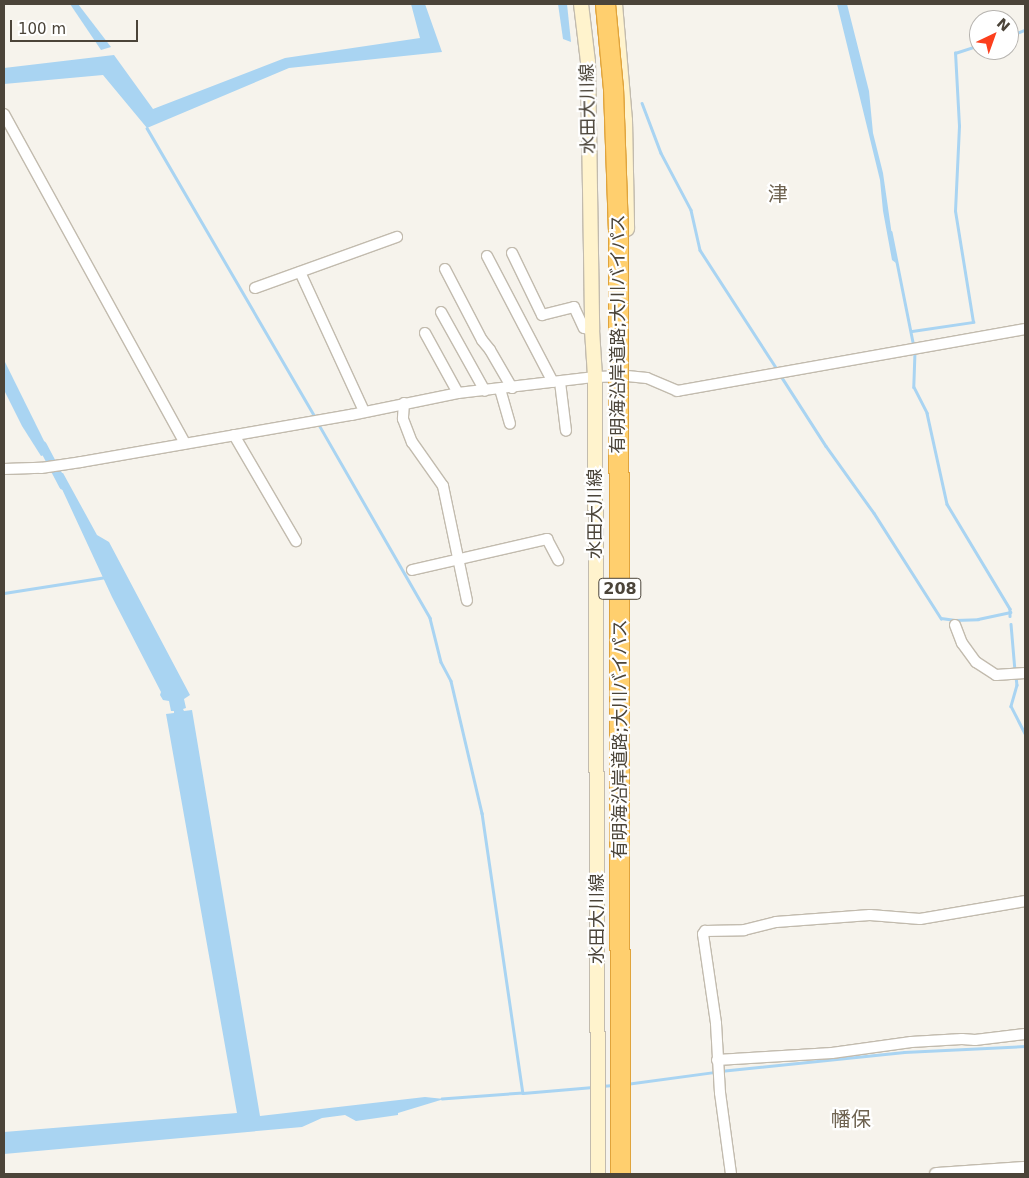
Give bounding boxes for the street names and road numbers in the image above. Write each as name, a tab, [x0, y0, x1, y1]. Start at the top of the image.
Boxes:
street label: 水田大川線	[576, 64, 600, 154]
street label: 有明海沿岸道路;大川バイパス	[607, 214, 629, 454]
street label: 水田大川線	[584, 469, 606, 559]
road number: 208	[598, 576, 642, 602]
street label: 有明海沿岸道路;大川バイパス	[609, 619, 631, 859]
street label: 水田大川線	[586, 874, 608, 964]

